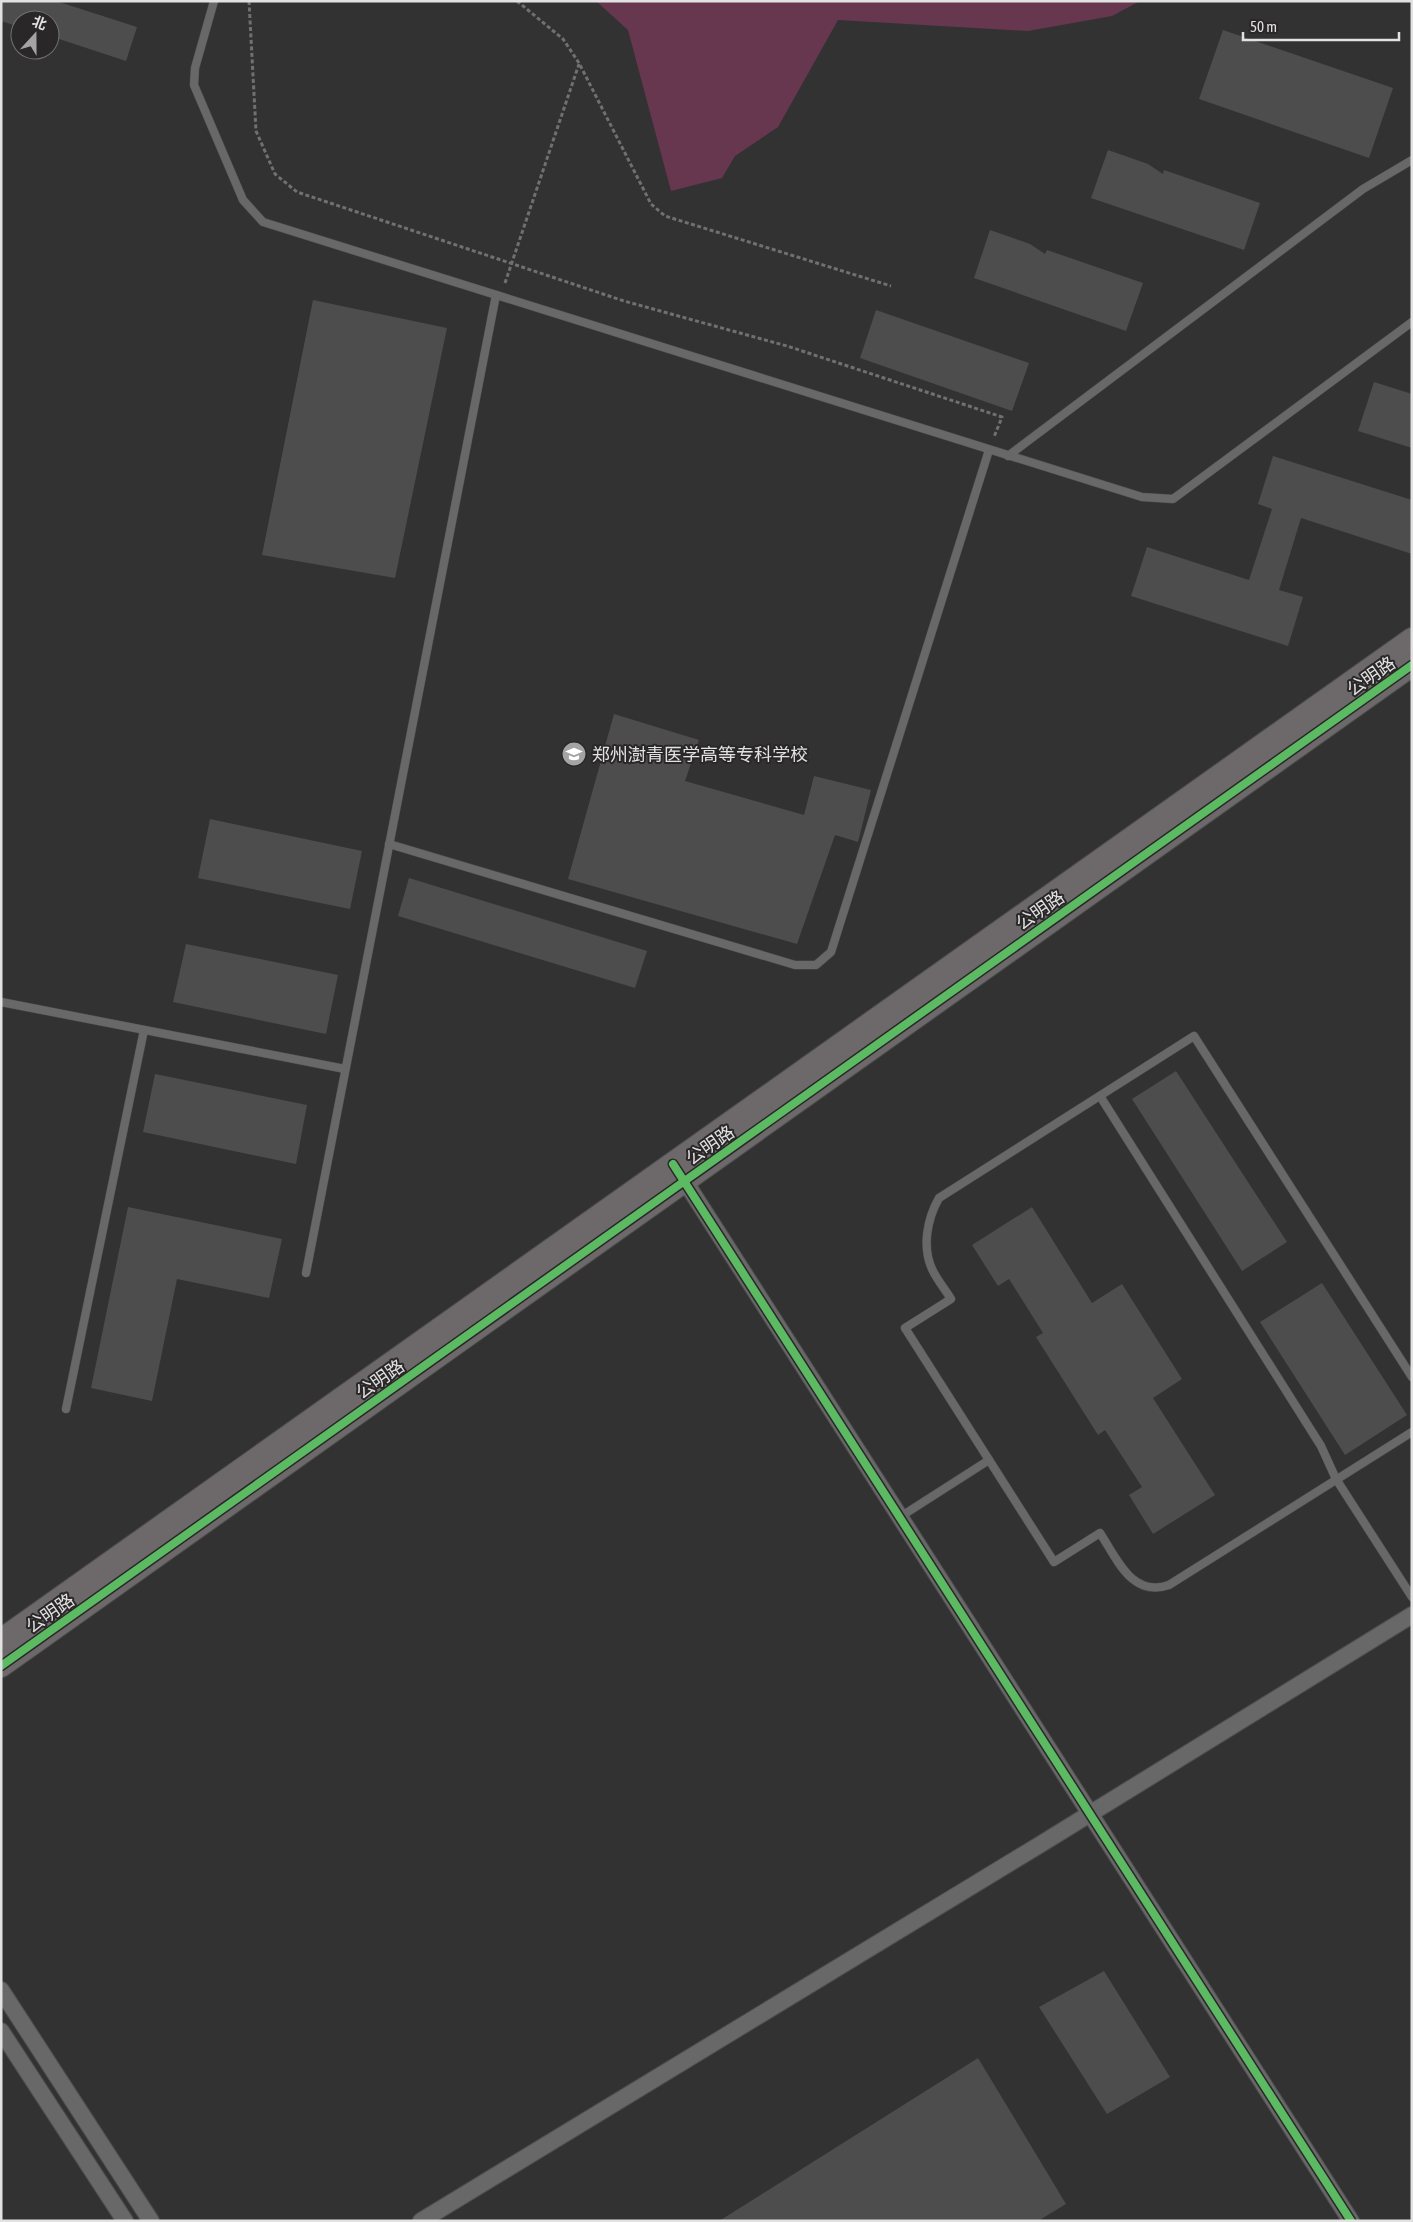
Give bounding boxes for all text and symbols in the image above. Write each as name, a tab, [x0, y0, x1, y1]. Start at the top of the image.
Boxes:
north arrow	[10, 10, 60, 60]
scale bar	[1243, 10, 1399, 42]
text: 北	[30, 13, 49, 33]
text: 50 m	[1250, 18, 1277, 35]
street label: 公明路	[1343, 652, 1399, 700]
school or university icon: 郑州澍青医学高等专科学校	[561, 741, 587, 767]
place label: 郑州澍青医学高等专科学校	[592, 744, 808, 765]
street label: 公明路	[1012, 886, 1068, 934]
street label: 公明路	[682, 1121, 738, 1169]
street label: 公明路	[352, 1355, 408, 1403]
street label: 公明路	[22, 1589, 78, 1637]

